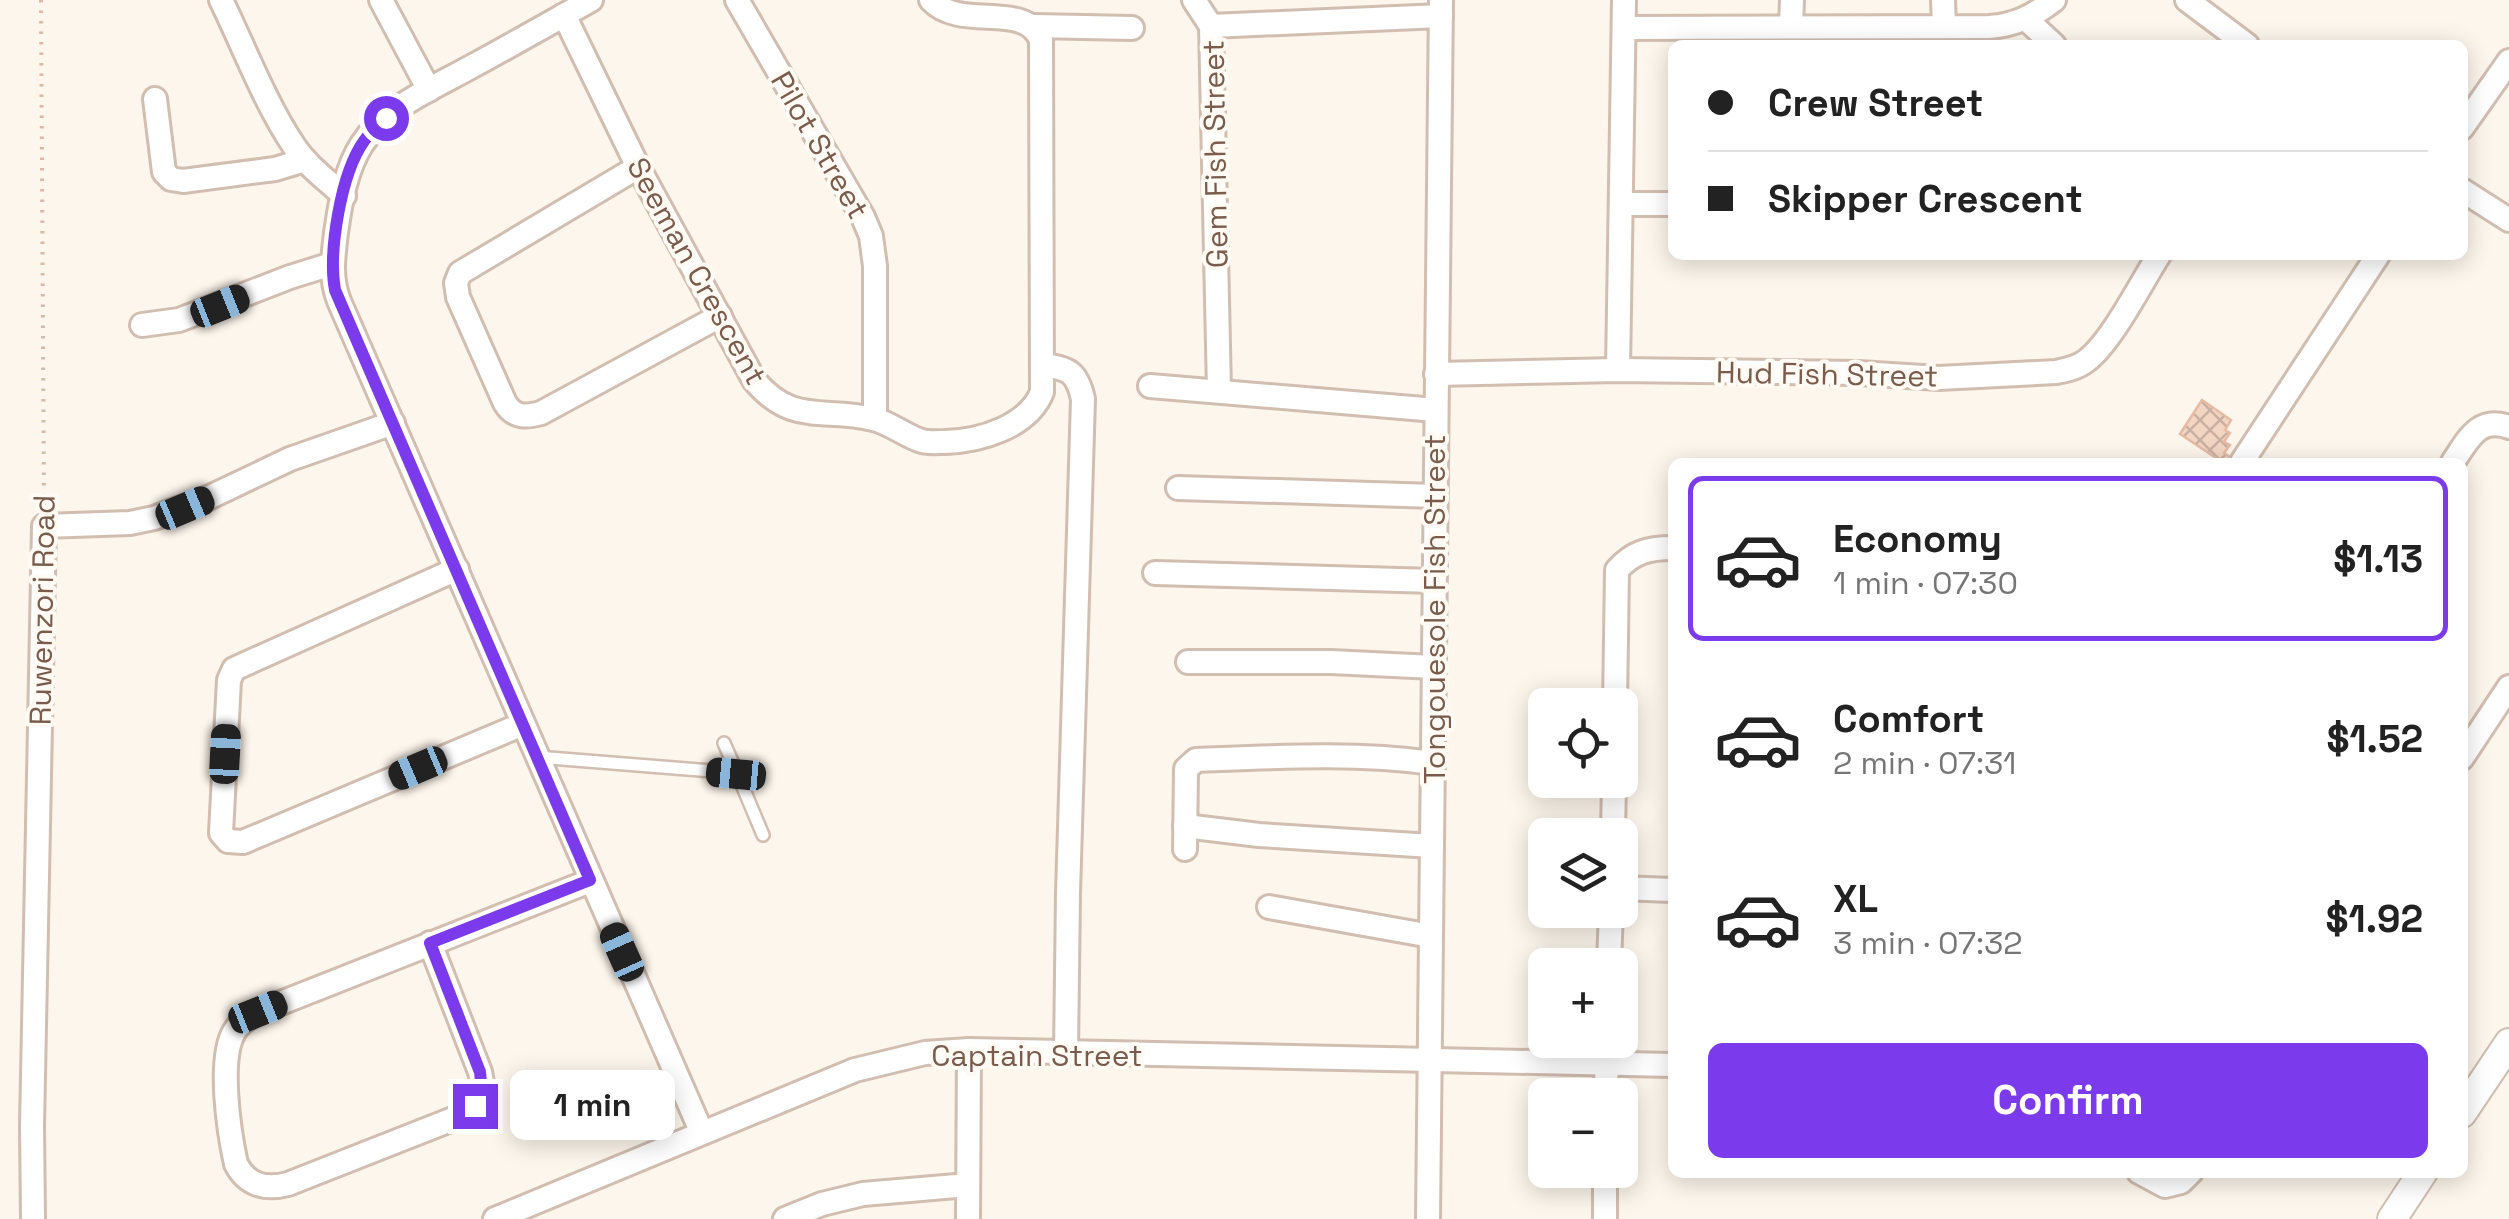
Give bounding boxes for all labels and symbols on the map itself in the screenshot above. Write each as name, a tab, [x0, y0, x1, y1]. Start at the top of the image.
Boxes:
street label: Gem Fish Street	[1194, 40, 1236, 268]
street label: Pilot Street	[762, 64, 878, 226]
route start	[364, 96, 409, 141]
street label: Seeman Crescent	[618, 150, 776, 392]
car	[187, 281, 253, 331]
street label: Hud Fish Street	[1716, 353, 1938, 395]
street label: Tongouesole Fish Street	[1415, 434, 1454, 784]
car	[152, 482, 218, 534]
street label: Ruwenzori Road	[20, 494, 64, 726]
car	[208, 723, 242, 785]
car	[385, 742, 451, 794]
car	[705, 756, 767, 792]
car	[596, 918, 648, 986]
car	[225, 987, 291, 1037]
street label: Captain Street	[931, 1036, 1143, 1075]
callout: 1 min	[510, 1071, 675, 1141]
route end	[453, 1084, 498, 1129]

